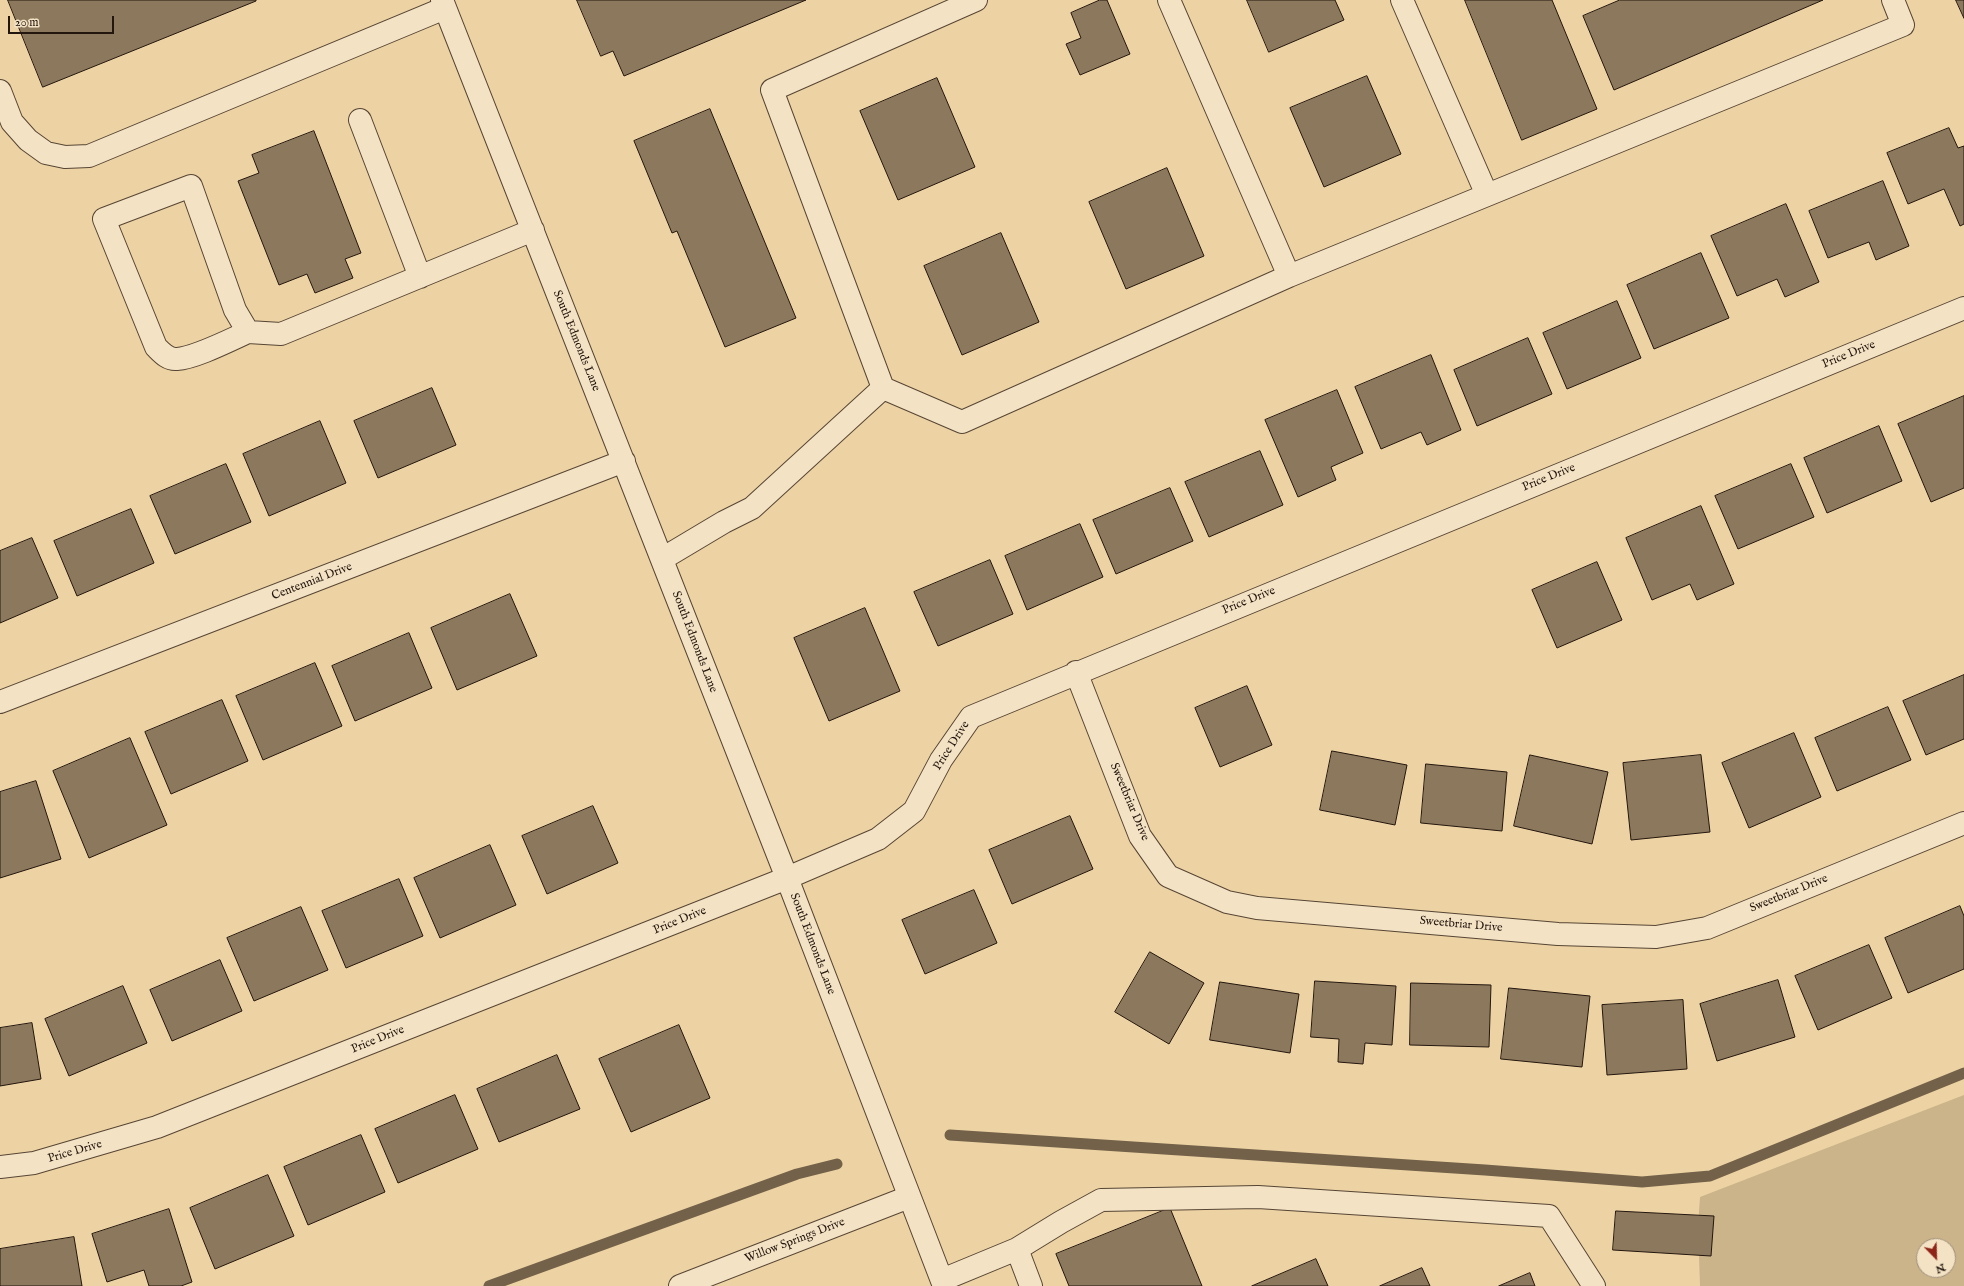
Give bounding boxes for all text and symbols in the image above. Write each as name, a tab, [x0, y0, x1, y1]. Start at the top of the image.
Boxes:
scale bar	[10, 8, 116, 34]
text: 20 m	[15, 15, 38, 30]
street label: South Edmonds Lane	[549, 288, 603, 394]
street label: Price Drive	[1820, 338, 1878, 372]
street label: Price Drive	[1520, 461, 1578, 495]
street label: Centennial Drive	[270, 560, 354, 604]
street label: Price Drive	[1220, 584, 1278, 618]
street label: South Edmonds Lane	[668, 589, 720, 695]
street label: Price Drive	[931, 719, 973, 773]
street label: Sweetbriar Drive	[1106, 761, 1152, 843]
street label: Sweetbriar Drive	[1748, 872, 1830, 916]
street label: South Edmonds Lane	[786, 891, 838, 997]
street label: Price Drive	[651, 904, 709, 938]
street label: Sweetbriar Drive	[1419, 914, 1503, 936]
street label: Price Drive	[349, 1023, 407, 1057]
street label: Price Drive	[46, 1137, 104, 1167]
street label: Willow Springs Drive	[743, 1215, 847, 1267]
north arrow	[1916, 1238, 1956, 1278]
text: N	[1933, 1260, 1947, 1276]

